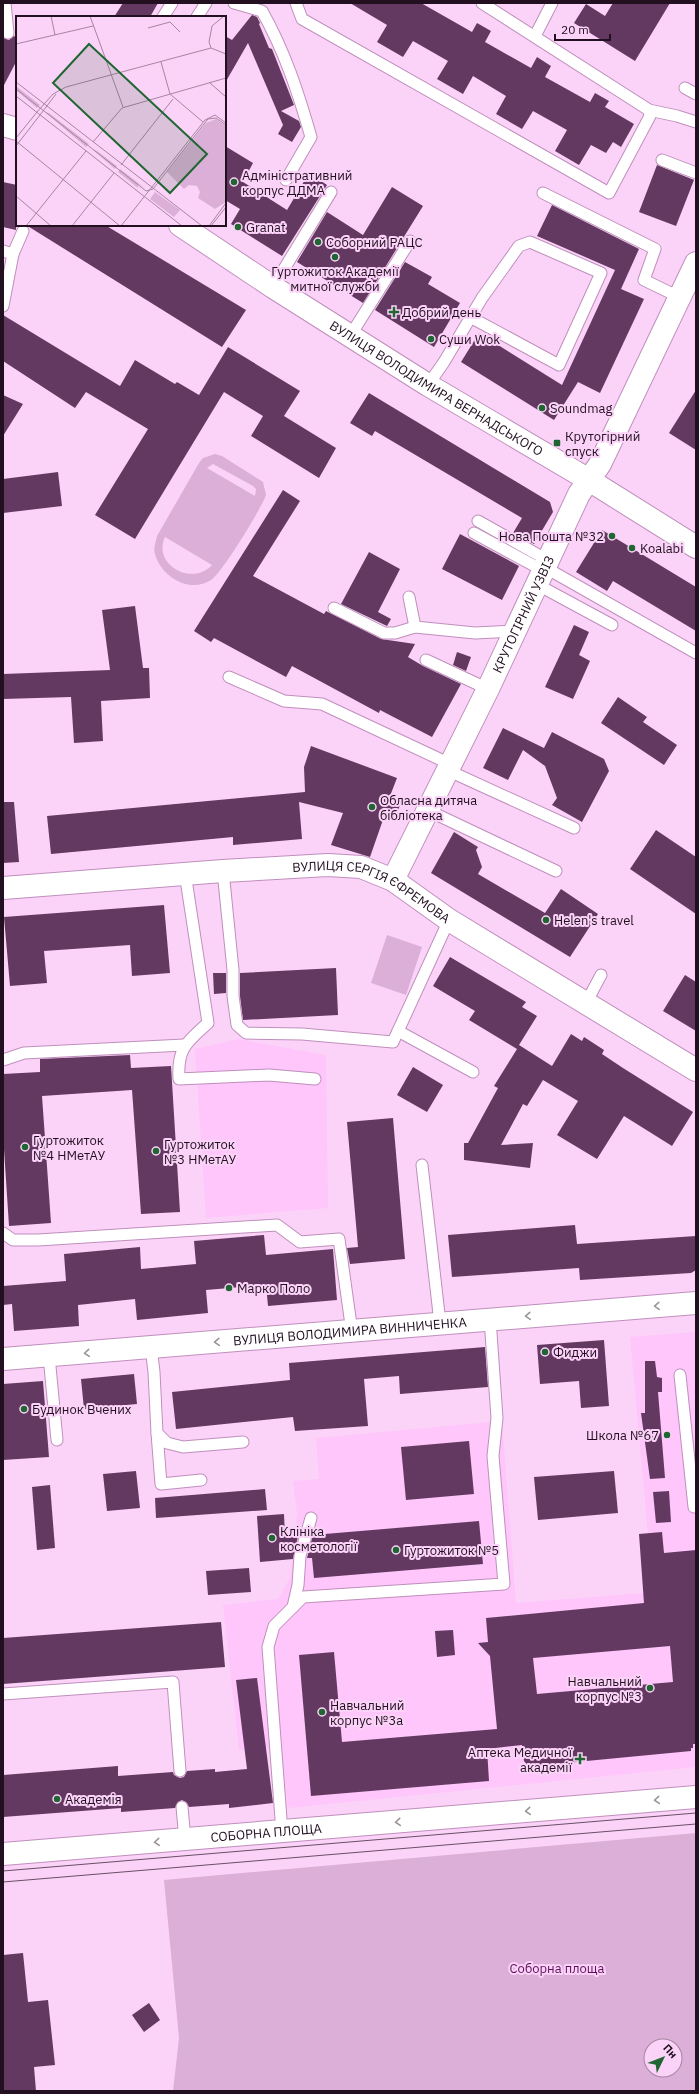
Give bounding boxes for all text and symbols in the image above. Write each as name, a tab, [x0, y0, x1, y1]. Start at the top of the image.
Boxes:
inset map	[16, 16, 226, 226]
scale bar	[555, 16, 610, 42]
text: 20 m	[561, 22, 589, 37]
place label: Адміністративний корпус ДДМА	[242, 167, 352, 199]
marker: Адміністративний корпус ДДМА	[229, 177, 239, 187]
place label: Granat	[246, 219, 286, 236]
marker: Granat	[233, 222, 243, 232]
place label: Соборний РАЦС	[326, 234, 422, 251]
marker: Соборний РАЦС	[313, 237, 323, 247]
marker: Гуртожиток Академії митної служби	[330, 252, 340, 262]
place label: Гуртожиток Академії митної служби	[271, 263, 399, 295]
place label: Добрий день	[402, 304, 481, 321]
marker: Добрий день	[389, 307, 399, 317]
street label: ВУЛИЦЯ ВОЛОДИМИРА ВЕРНАДСЬКОГО	[327, 317, 546, 460]
place label: Суши Wok	[439, 331, 500, 348]
marker: Суши Wok	[426, 334, 436, 344]
place label: Soundmag	[550, 400, 612, 417]
marker: Soundmag	[537, 403, 547, 413]
place label: Крутогірний спуск	[565, 428, 640, 460]
marker: Крутогірний спуск	[552, 438, 562, 448]
place label: Нова Пошта №32	[499, 528, 604, 545]
marker: Нова Пошта №32	[607, 531, 617, 541]
place label: Koalabi	[640, 540, 683, 557]
marker: Koalabi	[627, 543, 637, 553]
street label: КРУТОГІРНИЙ УЗВІЗ	[488, 553, 558, 675]
place label: Обласна дитяча бібліотека	[380, 792, 477, 824]
marker: Обласна дитяча бібліотека	[367, 802, 377, 812]
street label: ВУЛИЦЯ СЕРГІЯ ЄФРЕМОВА	[292, 856, 454, 927]
place label: Helen's travel	[554, 912, 634, 929]
marker: Helen's travel	[541, 915, 551, 925]
place label: Гуртожиток №4 НМетАУ	[33, 1132, 105, 1164]
place label: Гуртожиток №3 НМетАУ	[164, 1136, 236, 1168]
marker: Гуртожиток №4 НМетАУ	[20, 1142, 30, 1152]
marker: Гуртожиток №3 НМетАУ	[151, 1146, 161, 1156]
place label: Марко Поло	[237, 1280, 310, 1297]
marker: Марко Поло	[224, 1283, 234, 1293]
one-way arrow	[654, 1302, 660, 1311]
one-way arrow	[525, 1311, 531, 1320]
street label: ВУЛИЦЯ ВОЛОДИМИРА ВИННИЧЕНКА	[232, 1313, 468, 1349]
one-way arrow	[214, 1338, 220, 1347]
place label: Фиджи	[553, 1344, 597, 1361]
marker: Фиджи	[540, 1347, 550, 1357]
one-way arrow	[84, 1348, 90, 1357]
place label: Будинок Вчених	[32, 1401, 132, 1418]
marker: Будинок Вчених	[19, 1404, 29, 1414]
place label: Школа №67	[586, 1427, 659, 1444]
marker: Школа №67	[662, 1430, 672, 1440]
place label: Клініка косметології	[280, 1523, 358, 1555]
marker: Клініка косметології	[267, 1533, 277, 1543]
place label: Гуртожиток №5	[404, 1542, 499, 1559]
marker: Гуртожиток №5	[391, 1545, 401, 1555]
place label: Навчальний корпус №3	[568, 1673, 642, 1705]
marker: Навчальний корпус №3	[645, 1683, 655, 1693]
place label: Навчальний корпус №3а	[330, 1697, 404, 1729]
marker: Навчальний корпус №3а	[317, 1707, 327, 1717]
place label: Аптека Медичної академії	[468, 1744, 573, 1776]
marker: Аптека Медичної академії	[575, 1754, 585, 1764]
place label: Академія	[65, 1791, 122, 1808]
marker: Академія	[52, 1794, 62, 1804]
one-way arrow	[654, 1796, 660, 1805]
one-way arrow	[525, 1807, 531, 1816]
one-way arrow	[395, 1817, 401, 1826]
street label: СОБОРНА ПЛОЩА	[210, 1819, 323, 1845]
one-way arrow	[154, 1837, 160, 1846]
park label: Соборна площа	[510, 1960, 605, 1977]
north arrow	[643, 2038, 683, 2078]
text: Пн	[660, 2041, 680, 2061]

